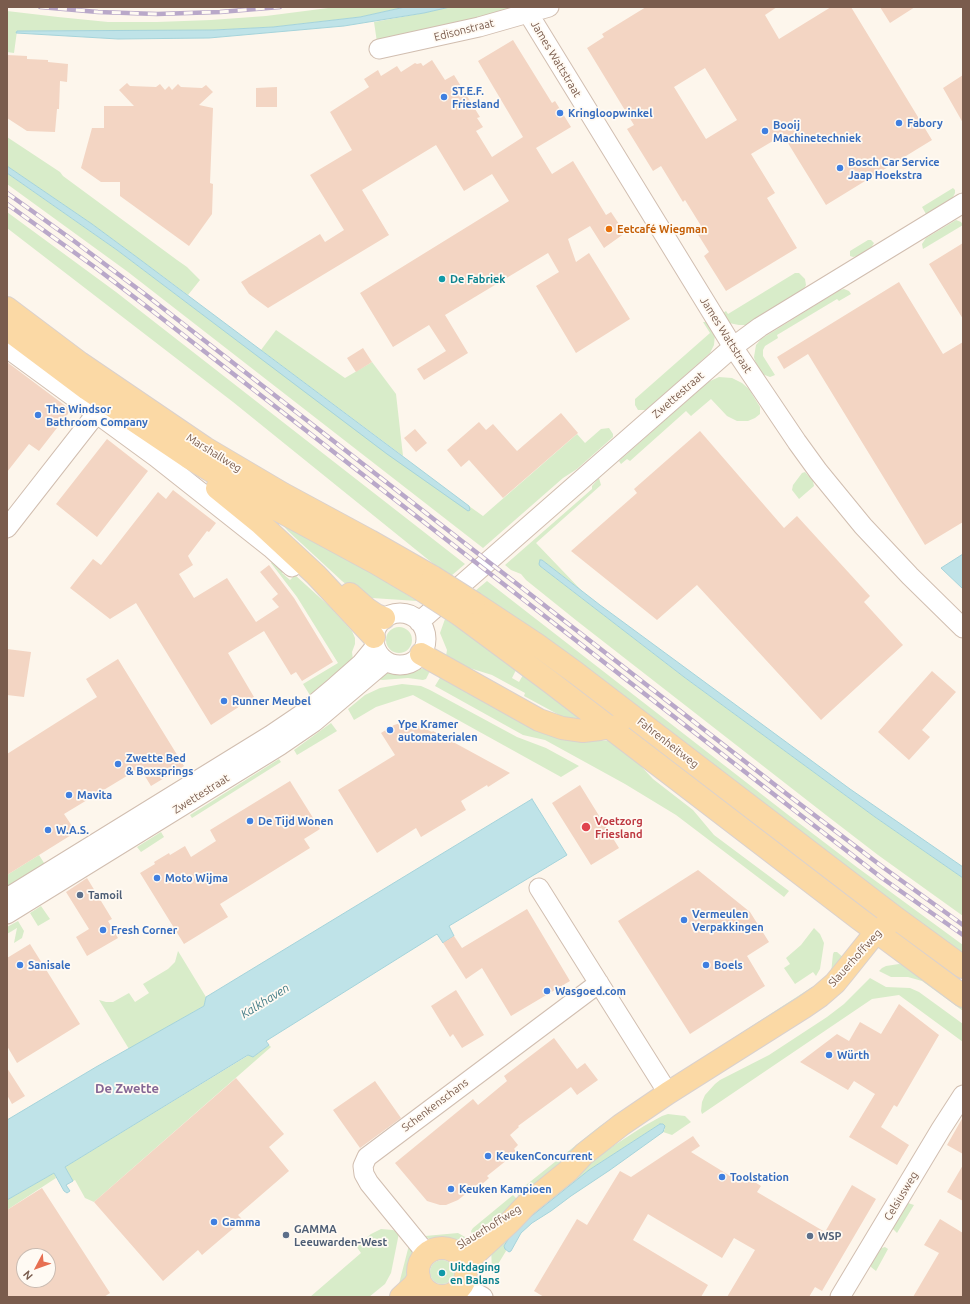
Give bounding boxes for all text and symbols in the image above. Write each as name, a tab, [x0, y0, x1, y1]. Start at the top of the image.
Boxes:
street label: Edisonstraat	[433, 16, 495, 44]
street label: James Wattstraat	[528, 18, 584, 100]
place label: ST.E.F. Friesland	[452, 84, 500, 110]
marker: ST.E.F. Friesland	[439, 92, 449, 102]
place label: Kringloopwinkel	[568, 106, 652, 120]
marker: Kringloopwinkel	[555, 108, 565, 118]
place label: Fabory	[907, 116, 943, 130]
place label: Booij Machinetechniek	[773, 118, 861, 144]
marker: Fabory	[894, 118, 904, 128]
marker: Booij Machinetechniek	[760, 126, 770, 136]
place label: Bosch Car Service Jaap Hoekstra	[848, 155, 940, 181]
marker: Bosch Car Service Jaap Hoekstra	[835, 163, 845, 173]
place label: Eetcafé Wiegman	[617, 222, 707, 236]
marker: Eetcafé Wiegman	[604, 224, 614, 234]
place label: De Fabriek	[450, 272, 505, 286]
marker: De Fabriek	[437, 274, 447, 284]
street label: James Wattstraat	[697, 295, 755, 375]
street label: Zwettestraat	[649, 369, 707, 421]
place label: The Windsor Bathroom Company	[46, 402, 148, 428]
marker: The Windsor Bathroom Company	[33, 410, 43, 420]
street label: Marshallweg	[184, 431, 244, 475]
place label: Runner Meubel	[232, 694, 311, 708]
marker: Runner Meubel	[219, 696, 229, 706]
street label: Fahrenheitweg	[635, 715, 701, 771]
place label: Ype Kramer automaterialen	[398, 717, 478, 743]
marker: Ype Kramer automaterialen	[385, 725, 395, 735]
place label: Zwette Bed & Boxsprings	[126, 751, 193, 777]
marker: Zwette Bed & Boxsprings	[113, 759, 123, 769]
street label: Zwettestraat	[170, 771, 232, 817]
place label: Mavita	[77, 788, 112, 802]
marker: Mavita	[64, 790, 74, 800]
place label: De Tijd Wonen	[258, 814, 333, 828]
place label: Voetzorg Friesland	[595, 814, 643, 840]
marker: De Tijd Wonen	[245, 816, 255, 826]
marker: Voetzorg Friesland	[580, 821, 592, 833]
place label: W.A.S.	[56, 823, 89, 837]
marker: W.A.S.	[43, 825, 53, 835]
place label: Moto Wijma	[165, 871, 228, 885]
marker: Moto Wijma	[152, 873, 162, 883]
place label: Tamoil	[88, 888, 122, 902]
marker: Tamoil	[75, 890, 85, 900]
place label: Vermeulen Verpakkingen	[692, 907, 764, 933]
marker: Vermeulen Verpakkingen	[679, 915, 689, 925]
place label: Fresh Corner	[111, 923, 177, 937]
marker: Fresh Corner	[98, 925, 108, 935]
street label: Slauerhoffweg	[826, 926, 884, 990]
place label: Sanisale	[28, 958, 71, 972]
place label: Boels	[714, 958, 743, 972]
marker: Sanisale	[15, 960, 25, 970]
marker: Boels	[701, 960, 711, 970]
water label: Kalkhaven	[238, 980, 292, 1022]
place label: Wasgoed.com	[555, 984, 626, 998]
marker: Wasgoed.com	[542, 986, 552, 996]
place label: Würth	[837, 1048, 869, 1062]
marker: Würth	[824, 1050, 834, 1060]
street label: Schenkenschans	[399, 1076, 471, 1134]
district label: De Zwette	[95, 1081, 159, 1097]
place label: KeukenConcurrent	[496, 1149, 593, 1163]
marker: KeukenConcurrent	[483, 1151, 493, 1161]
street label: Celsiusweg	[881, 1169, 921, 1223]
place label: Toolstation	[730, 1170, 789, 1184]
marker: Toolstation	[717, 1172, 727, 1182]
place label: Keuken Kampioen	[459, 1182, 552, 1196]
marker: Keuken Kampioen	[446, 1184, 456, 1194]
street label: Slauerhoffweg	[455, 1202, 523, 1252]
place label: Gamma	[222, 1215, 261, 1229]
marker: Gamma	[209, 1217, 219, 1227]
place label: GAMMA Leeuwarden-West	[294, 1222, 387, 1248]
place label: WSP	[818, 1229, 842, 1243]
marker: GAMMA Leeuwarden-West	[281, 1230, 291, 1240]
marker: WSP	[805, 1231, 815, 1241]
north arrow	[16, 1248, 56, 1288]
place label: Uitdaging en Balans	[450, 1260, 500, 1286]
text: N	[20, 1268, 35, 1282]
marker: Uitdaging en Balans	[437, 1268, 447, 1278]

